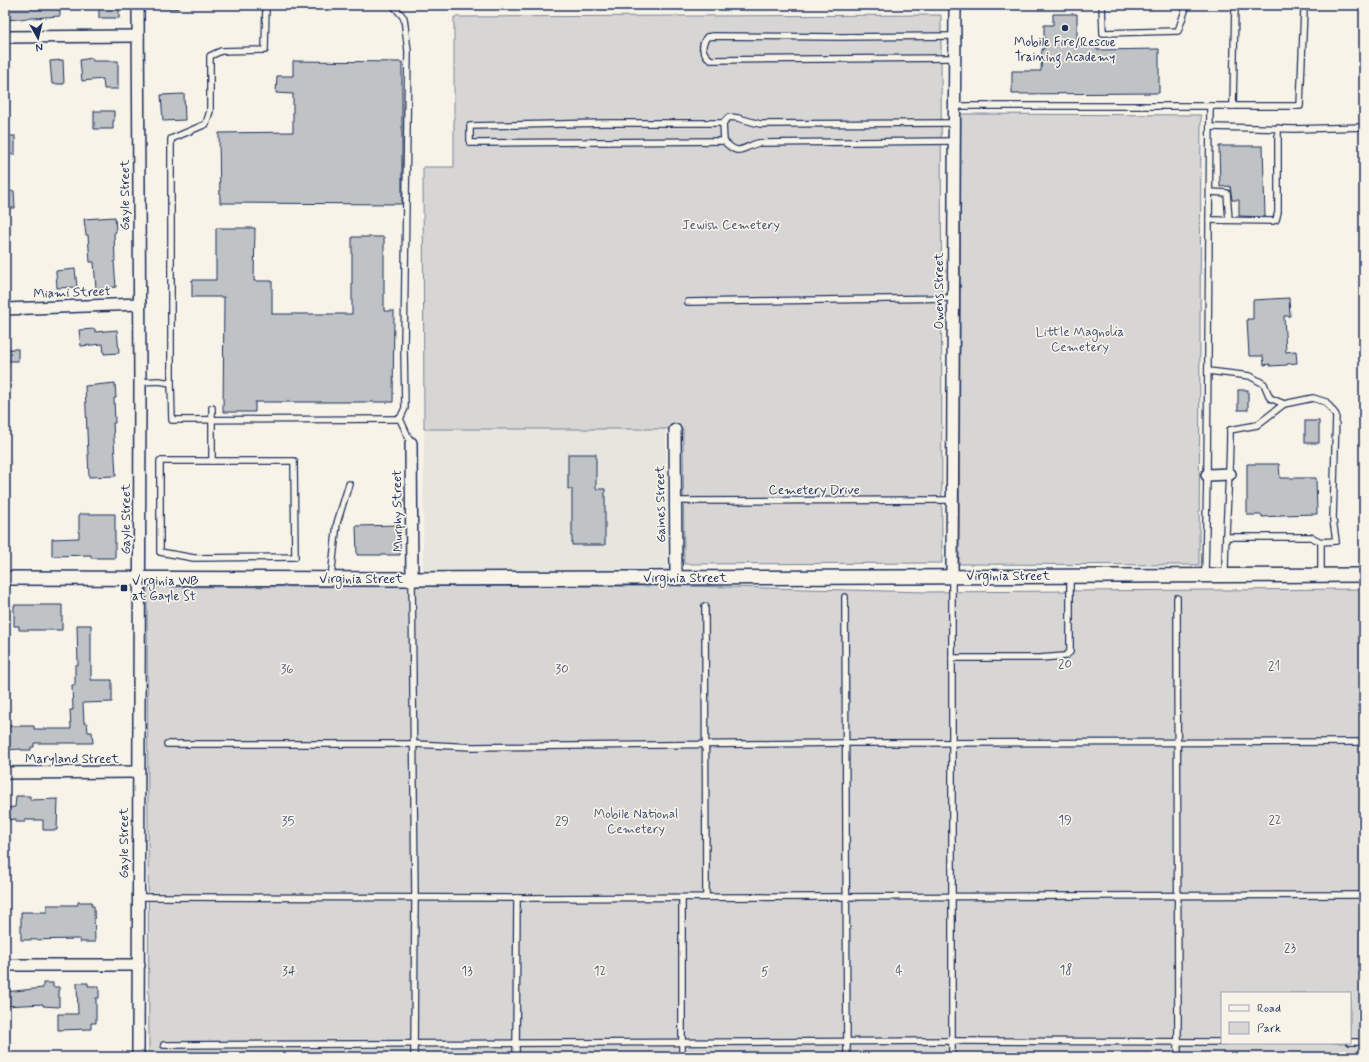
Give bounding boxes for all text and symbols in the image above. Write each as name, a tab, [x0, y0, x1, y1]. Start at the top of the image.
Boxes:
north arrow	[18, 18, 58, 58]
marker: Mobile Fire/Rescue Training Academy	[1060, 23, 1070, 33]
place label: Mobile Fire/Rescue Training Academy	[1014, 34, 1116, 68]
text: N	[35, 39, 44, 54]
street label: Gayle Street	[117, 159, 134, 230]
park label: Jewish Cemetery	[682, 217, 780, 234]
street label: Owens Street	[931, 252, 948, 329]
street label: Miami Street	[33, 283, 111, 303]
park label: Little Magnolia Cemetery	[1036, 324, 1125, 356]
street label: Gaines Street	[652, 465, 670, 543]
street label: Murphy Street	[389, 470, 407, 552]
street label: Cemetery Drive	[768, 482, 860, 499]
street label: Gayle Street	[118, 483, 135, 554]
street label: Virginia Street	[966, 568, 1050, 586]
street label: Virginia Street	[643, 570, 727, 588]
street label: Virginia Street	[319, 571, 403, 589]
place label: Virginia WB at Gayle St	[132, 573, 198, 605]
marker: Virginia WB at Gayle St	[119, 583, 129, 593]
park label: 20	[1058, 656, 1072, 673]
park label: 21	[1268, 658, 1280, 675]
park label: 36	[280, 661, 294, 678]
park label: 30	[555, 661, 569, 678]
street label: Maryland Street	[25, 751, 119, 768]
park label: Mobile National Cemetery	[594, 806, 678, 838]
street label: Gayle Street	[116, 807, 133, 878]
park label: 19	[1058, 812, 1072, 829]
park label: 22	[1268, 812, 1282, 829]
park label: 35	[282, 813, 294, 830]
park label: 29	[555, 813, 569, 830]
park label: 23	[1284, 940, 1296, 957]
park label: 18	[1060, 962, 1072, 979]
park label: 34	[282, 963, 296, 980]
park label: 13	[461, 963, 473, 980]
park label: 12	[594, 963, 606, 980]
park label: 4	[895, 963, 903, 980]
park label: 5	[761, 964, 769, 981]
legend	[1221, 992, 1351, 1044]
text: Road	[1257, 1001, 1281, 1017]
text: Park	[1257, 1021, 1281, 1037]

